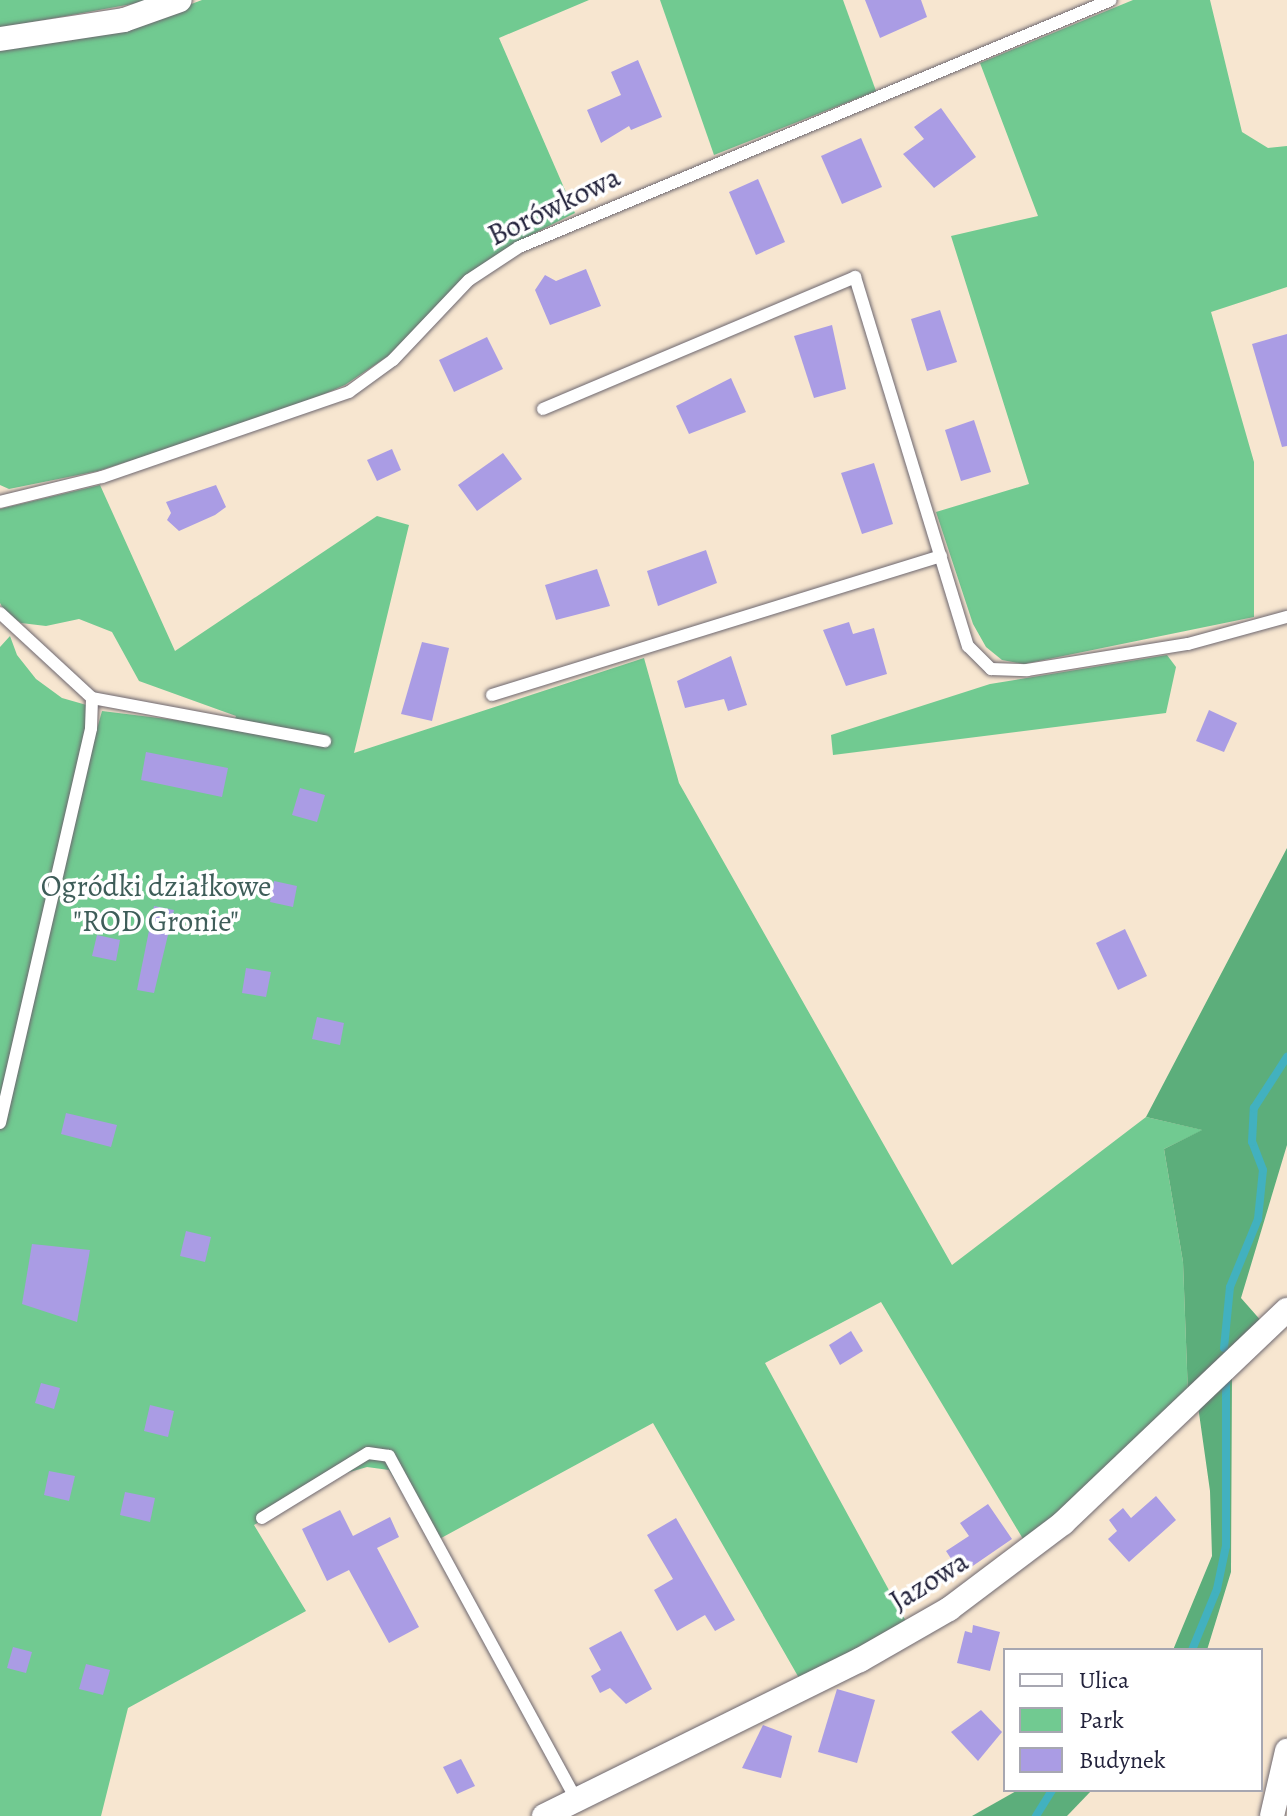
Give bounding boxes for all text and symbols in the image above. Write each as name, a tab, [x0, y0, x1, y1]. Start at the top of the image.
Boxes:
street label: Borówkowa	[482, 159, 626, 253]
park label: Ogródki działkowe "ROD Gronie"	[41, 868, 271, 938]
street label: Jazowa	[883, 1543, 975, 1619]
legend	[1003, 1648, 1263, 1792]
text: Ulica	[1079, 1664, 1129, 1696]
text: Park	[1079, 1704, 1124, 1736]
text: Budynek	[1079, 1744, 1166, 1776]

